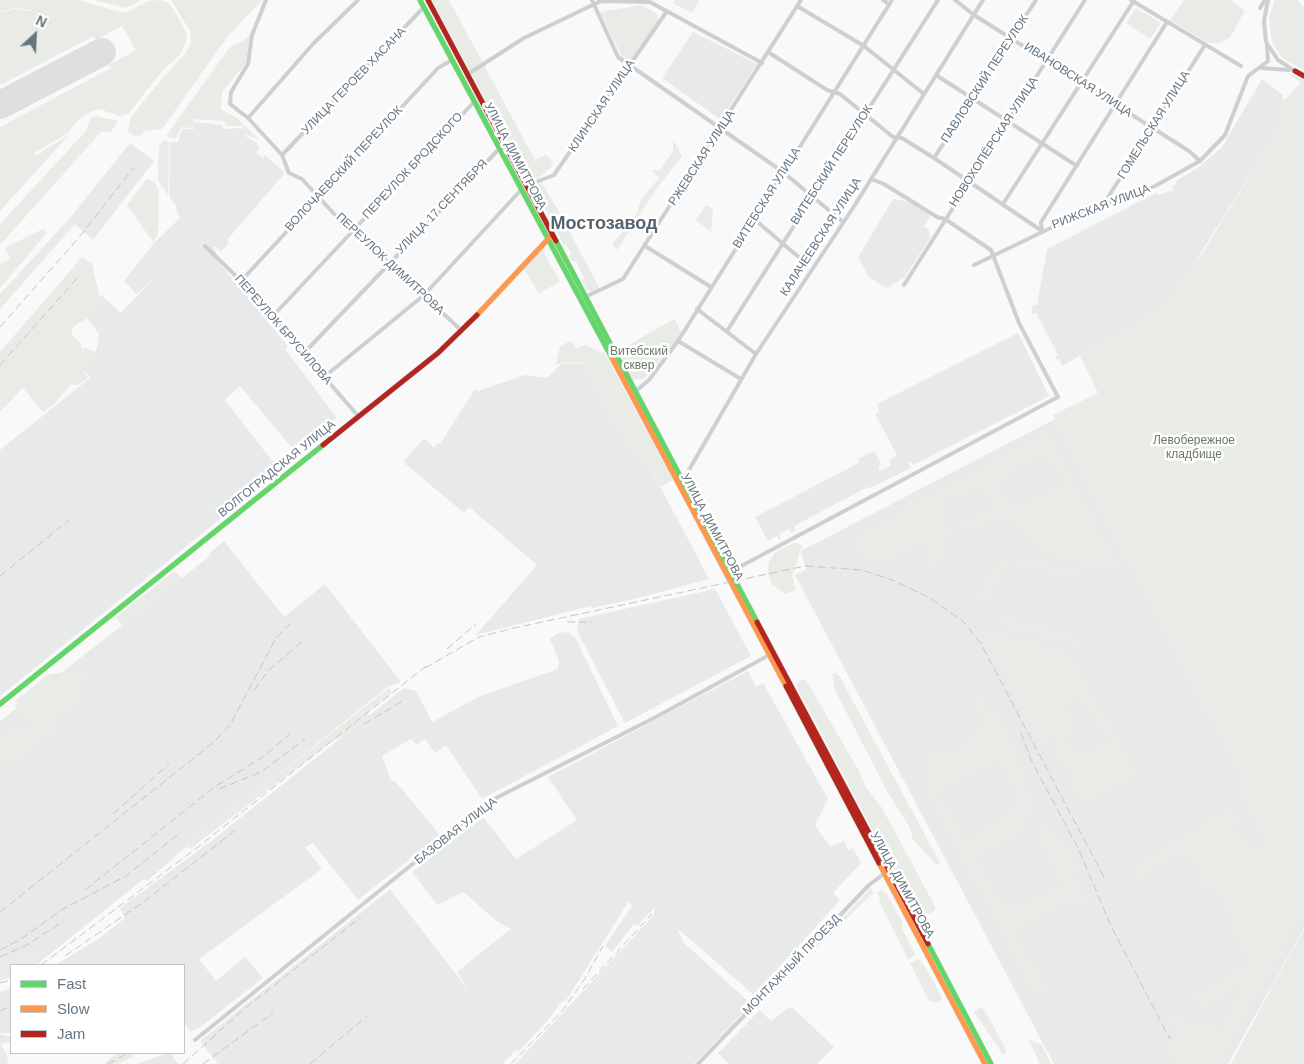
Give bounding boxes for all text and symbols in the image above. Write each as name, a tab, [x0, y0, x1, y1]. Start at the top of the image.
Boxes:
north arrow	[10, 10, 60, 60]
text: N	[33, 12, 49, 31]
street label: ПАВЛОВСКИЙ ПЕРЕУЛОК	[938, 12, 1032, 146]
street label: УЛИЦА ГЕРОЕВ ХАСАНА	[299, 24, 409, 138]
street label: ИВАНОВСКАЯ УЛИЦА	[1021, 40, 1135, 120]
street label: КЛИНСКАЯ УЛИЦА	[566, 57, 638, 155]
street label: ГОМЕЛЬСКАЯ УЛИЦА	[1115, 68, 1193, 182]
street label: НОВОХОПЁРСКАЯ УЛИЦА	[947, 74, 1041, 210]
street label: УЛИЦА ДИМИТРОВА	[481, 100, 549, 212]
street label: ВИТЕБСКИЙ ПЕРЕУЛОК	[788, 102, 876, 228]
street label: ВОЛОЧАЕВСКИЙ ПЕРЕУЛОК	[282, 104, 406, 234]
street label: РЖЕВСКАЯ УЛИЦА	[666, 108, 738, 208]
street label: ПЕРЕУЛОК БРОДСКОГО	[360, 110, 466, 222]
street label: ВИТЕБСКАЯ УЛИЦА	[730, 145, 804, 251]
street label: УЛИЦА 17 СЕНТЯБРЯ	[393, 157, 491, 257]
street label: КАЛАЧЕЕВСКАЯ УЛИЦА	[777, 175, 865, 299]
street label: РИЖСКАЯ УЛИЦА	[1050, 182, 1152, 232]
street label: ПЕРЕУЛОК ДИМИТРОВА	[333, 210, 447, 318]
district label: Мостозавод	[551, 213, 657, 235]
street label: ПЕРЕУЛОК БРУСИЛОВА	[231, 272, 335, 388]
park label: Витебский сквер	[610, 345, 668, 373]
street label: ВОЛГОГРАДСКАЯ УЛИЦА	[216, 417, 338, 521]
park label: Левобережное кладбище	[1153, 434, 1235, 462]
street label: УЛИЦА ДИМИТРОВА	[678, 471, 746, 583]
street label: БАЗОВАЯ УЛИЦА	[412, 794, 500, 868]
street label: УЛИЦА ДИМИТРОВА	[867, 829, 937, 941]
street label: МОНТАЖНЫЙ ПРОЕЗД	[740, 912, 844, 1018]
legend	[10, 964, 185, 1054]
text: Fast	[57, 975, 86, 992]
text: Slow	[57, 1000, 90, 1017]
text: Jam	[57, 1025, 85, 1042]

